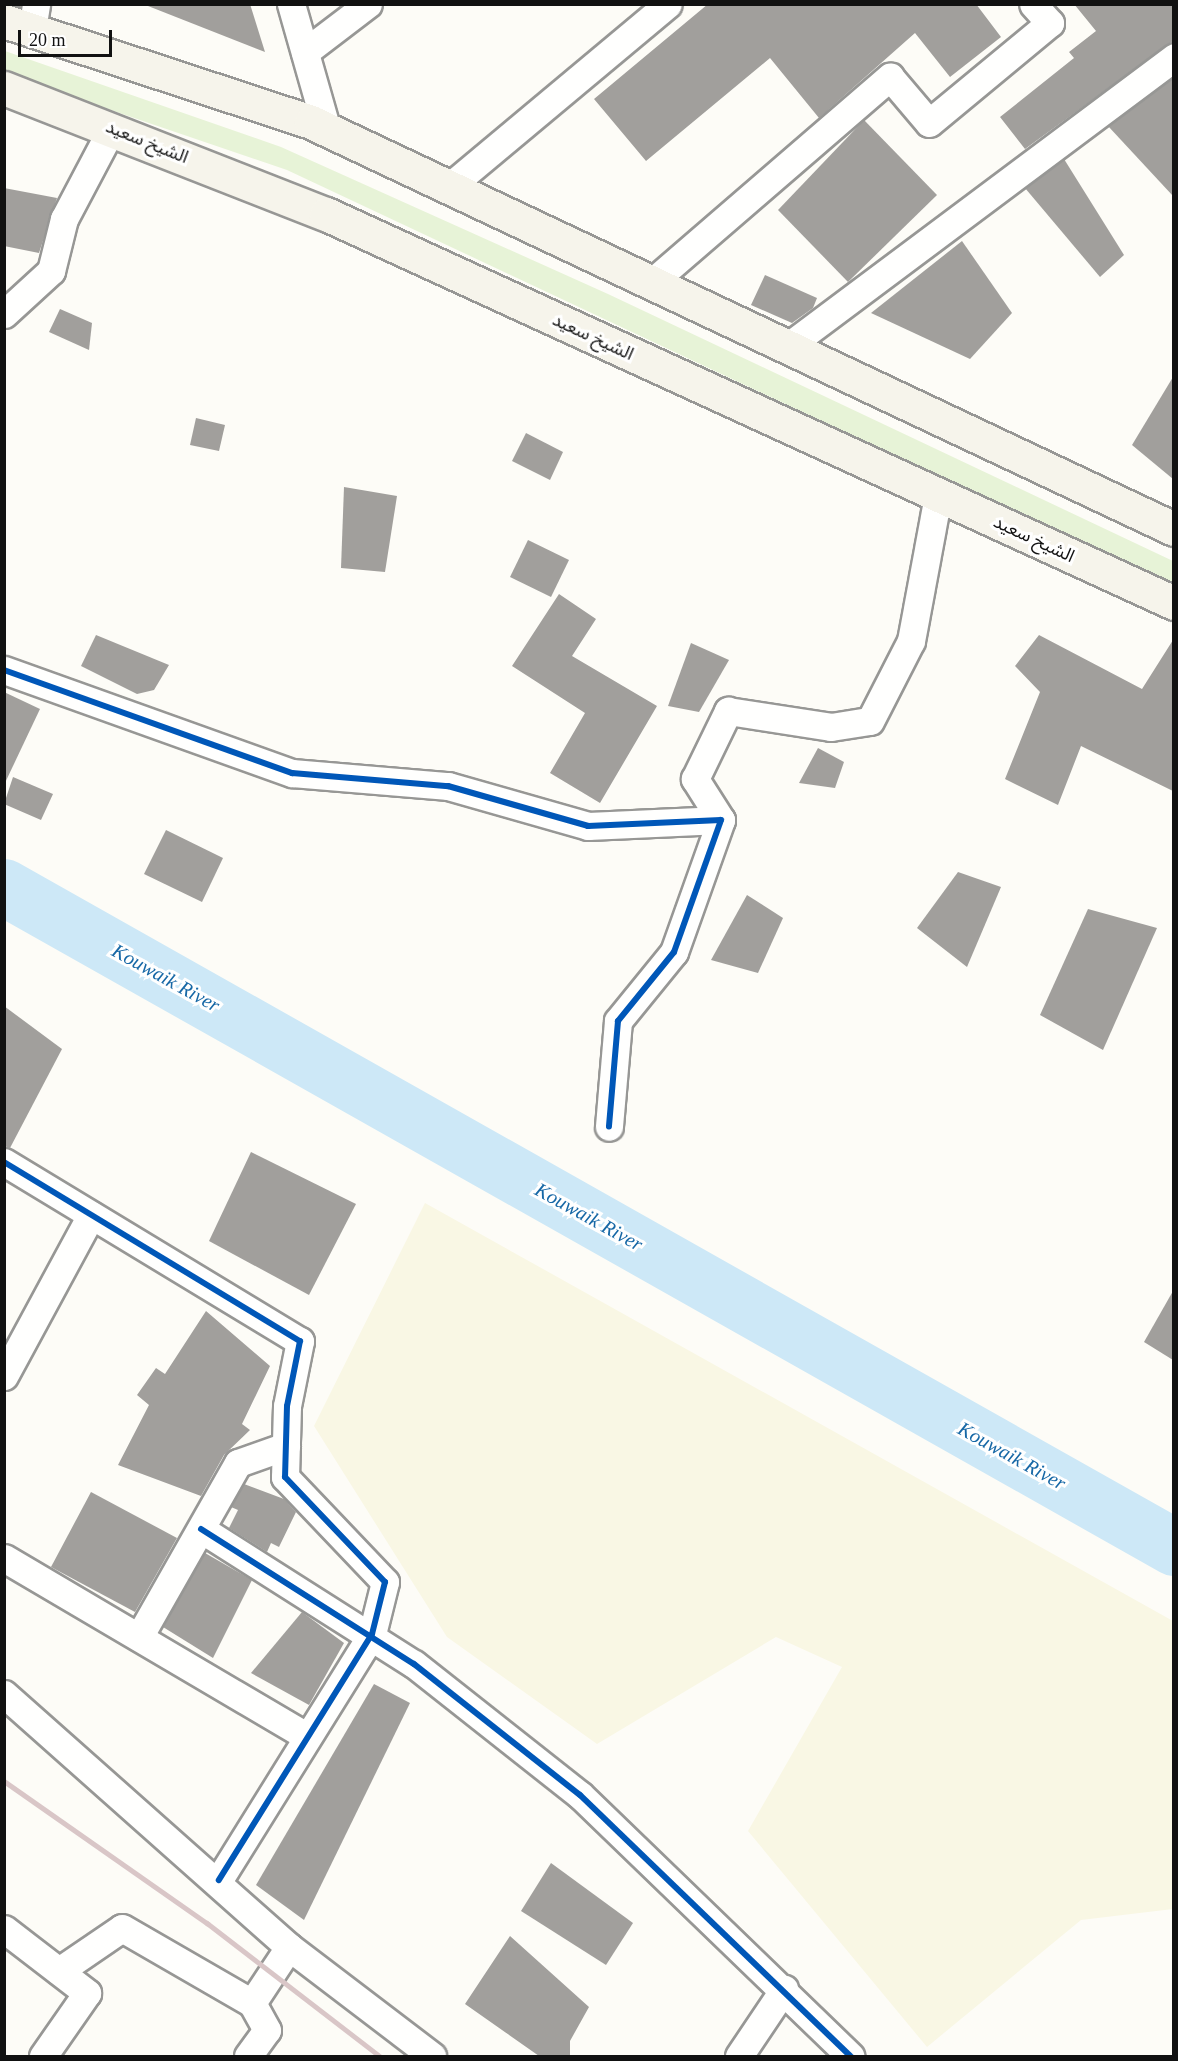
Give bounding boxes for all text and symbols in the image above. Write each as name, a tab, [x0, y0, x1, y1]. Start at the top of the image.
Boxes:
scale bar	[21, 18, 116, 56]
text: 20 m	[29, 30, 66, 50]
street label: الشيخ سعيد	[103, 116, 191, 168]
street label: الشيخ سعيد	[549, 309, 637, 365]
street label: الشيخ سعيد	[990, 511, 1078, 567]
water label: Kouwaik River	[108, 939, 224, 1017]
water label: Kouwaik River	[531, 1178, 647, 1256]
water label: Kouwaik River	[954, 1417, 1070, 1495]

